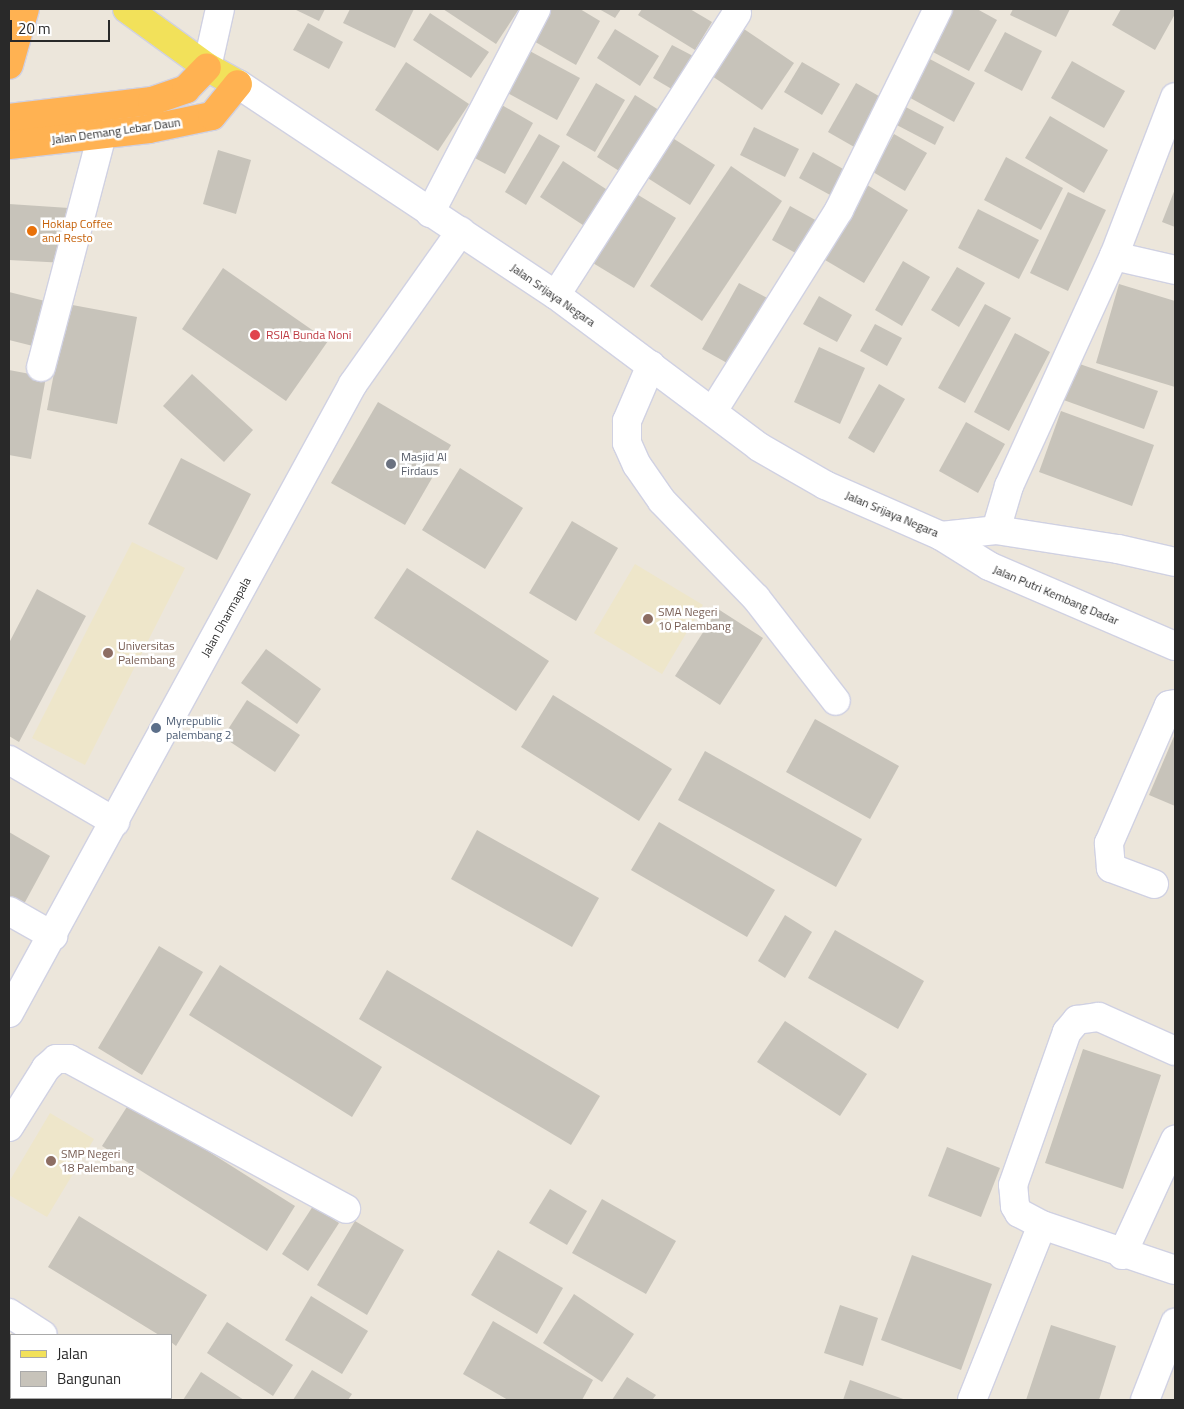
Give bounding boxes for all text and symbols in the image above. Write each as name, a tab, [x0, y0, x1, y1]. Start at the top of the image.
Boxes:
scale bar	[12, 10, 112, 42]
text: 20 m	[18, 17, 51, 40]
street label: Jalan Demang Lebar Daun	[51, 115, 181, 147]
place label: Hoklap Coffee and Resto	[42, 217, 113, 245]
marker: Hoklap Coffee and Resto	[26, 225, 38, 237]
street label: Jalan Srijaya Negara	[508, 260, 598, 330]
marker: RSIA Bunda Noni	[248, 328, 262, 342]
place label: RSIA Bunda Noni	[266, 328, 351, 342]
place label: Masjid Al Firdaus	[401, 450, 447, 478]
marker: Masjid Al Firdaus	[385, 458, 397, 470]
street label: Jalan Srijaya Negara	[843, 488, 941, 540]
street label: Jalan Putri Kembang Dadar	[991, 562, 1121, 628]
street label: Jalan Dharmapala	[198, 575, 254, 659]
place label: SMA Negeri 10 Palembang	[658, 605, 731, 633]
marker: SMA Negeri 10 Palembang	[642, 613, 654, 625]
place label: Universitas Palembang	[118, 639, 175, 667]
marker: Universitas Palembang	[102, 647, 114, 659]
place label: Myrepublic palembang 2	[166, 714, 231, 742]
marker: Myrepublic palembang 2	[150, 722, 162, 734]
place label: SMP Negeri 18 Palembang	[61, 1147, 134, 1175]
marker: SMP Negeri 18 Palembang	[45, 1155, 57, 1167]
legend	[10, 1334, 172, 1399]
text: Jalan	[57, 1342, 88, 1365]
text: Bangunan	[57, 1367, 121, 1390]

